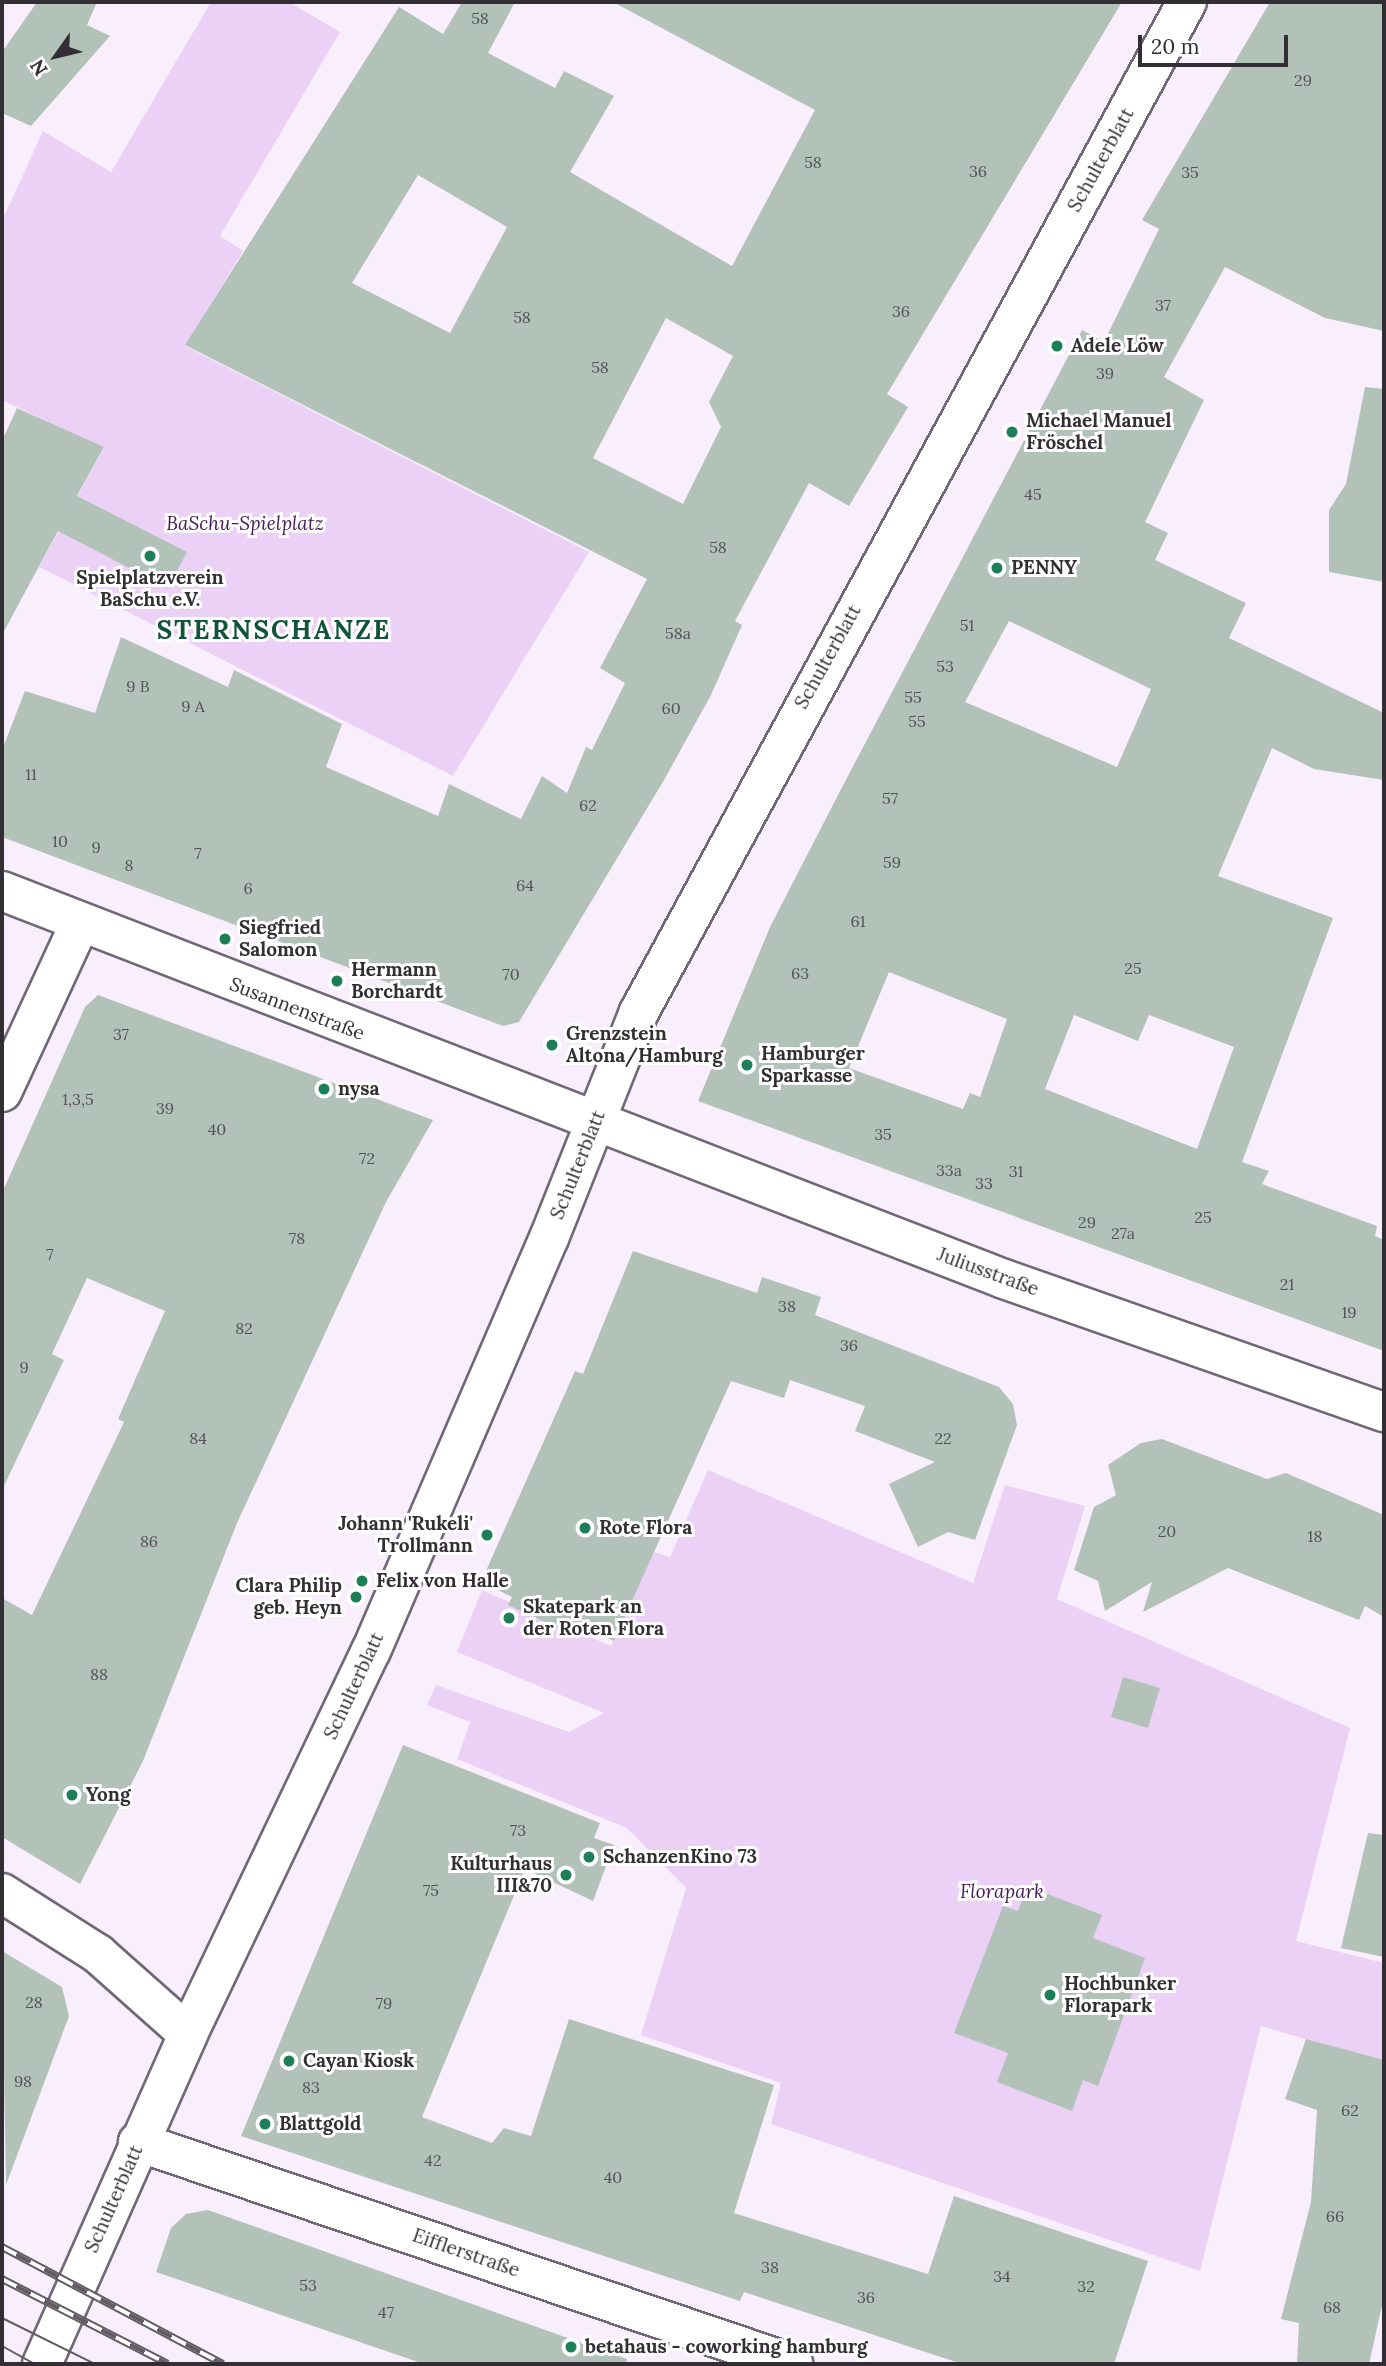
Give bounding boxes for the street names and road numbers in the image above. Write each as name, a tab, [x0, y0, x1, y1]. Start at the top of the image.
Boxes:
street label: Schulterblatt	[1063, 104, 1139, 216]
street label: Schulterblatt	[790, 601, 866, 713]
street label: Susannenstraße	[226, 973, 368, 1045]
street label: Schulterblatt	[546, 1107, 610, 1223]
street label: Juliusstraße	[934, 1243, 1042, 1301]
street label: Schulterblatt	[319, 1629, 389, 1743]
street label: Schulterblatt	[80, 2142, 148, 2256]
street label: Eifflerstraße	[409, 2224, 523, 2282]

